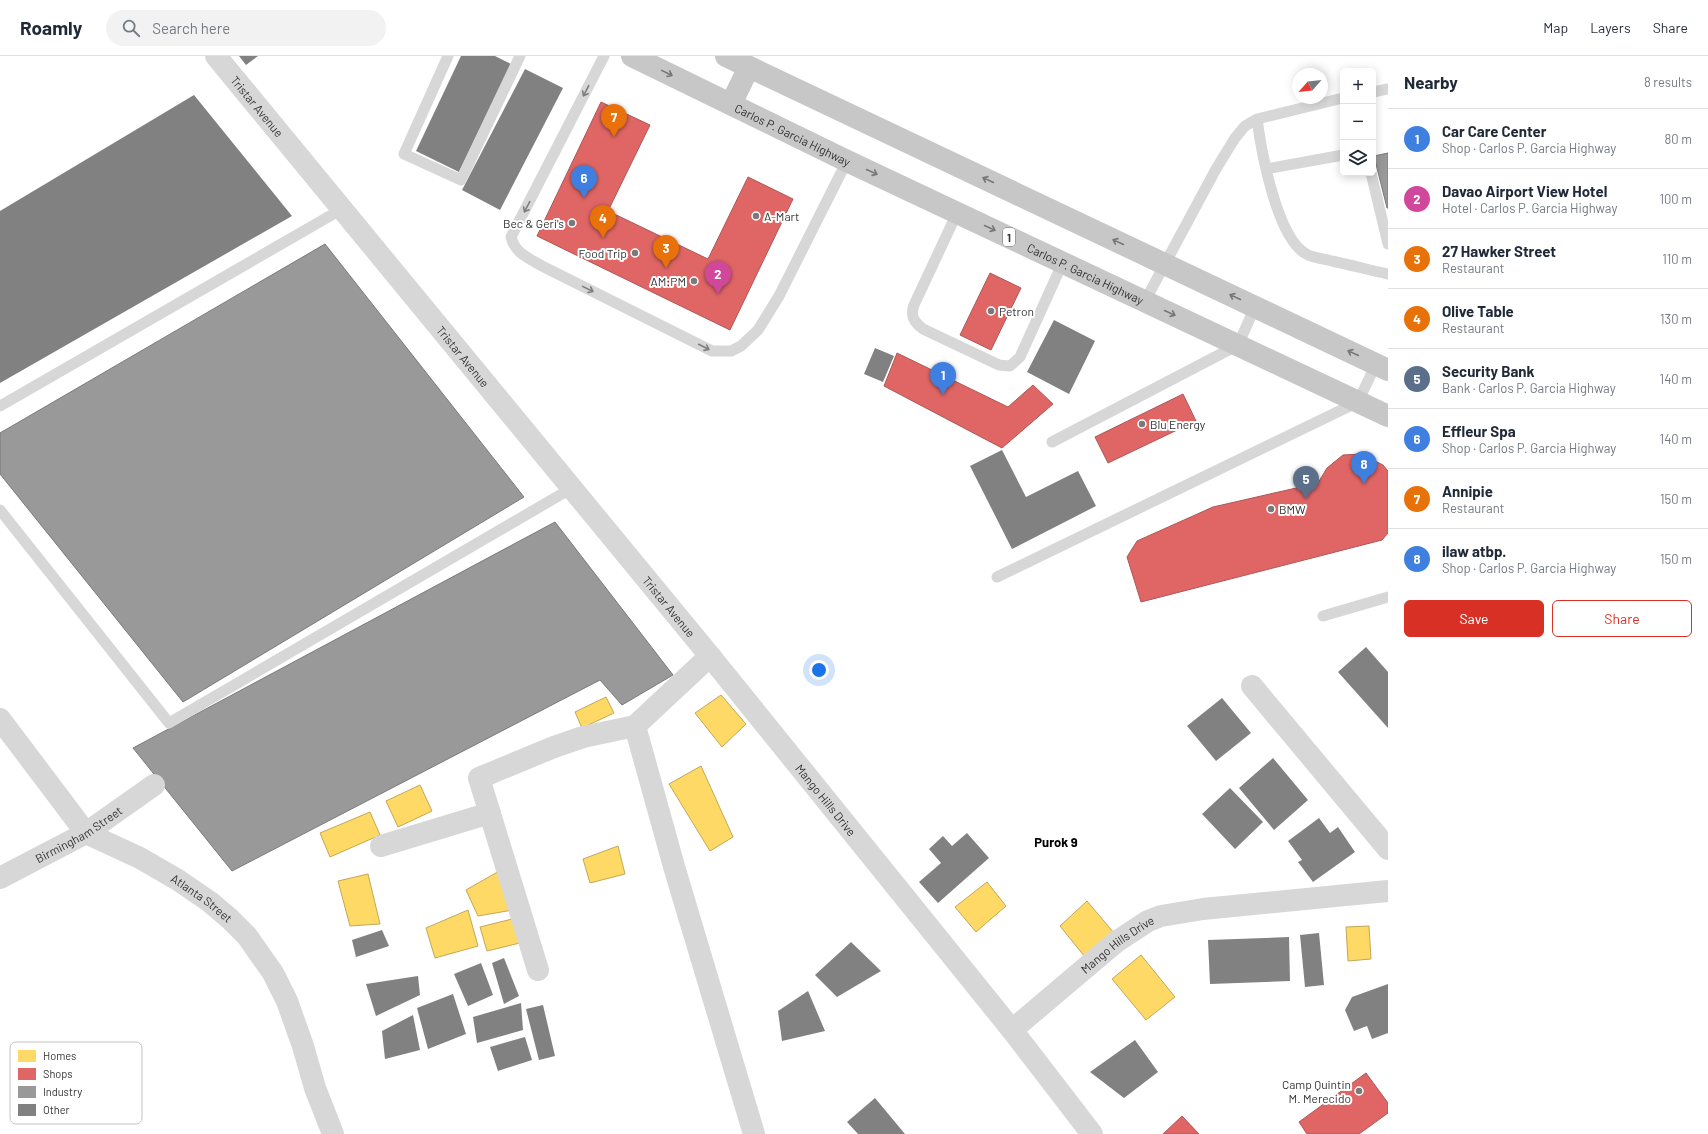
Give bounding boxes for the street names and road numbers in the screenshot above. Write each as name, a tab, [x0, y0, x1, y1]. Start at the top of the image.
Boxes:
street label: Tristar Avenue	[228, 73, 287, 140]
street label: Carlos P. Garcia Highway	[733, 100, 853, 169]
road number: 1	[1003, 228, 1015, 246]
street label: Carlos P. Garcia Highway	[1025, 240, 1146, 307]
street label: Tristar Avenue	[434, 323, 492, 390]
street label: Tristar Avenue	[640, 573, 698, 640]
street label: Mango Hills Drive	[793, 761, 859, 838]
street label: Birmingham Street	[33, 803, 125, 865]
street label: Atlanta Street	[169, 871, 235, 925]
street label: Mango Hills Drive	[1078, 912, 1156, 976]

